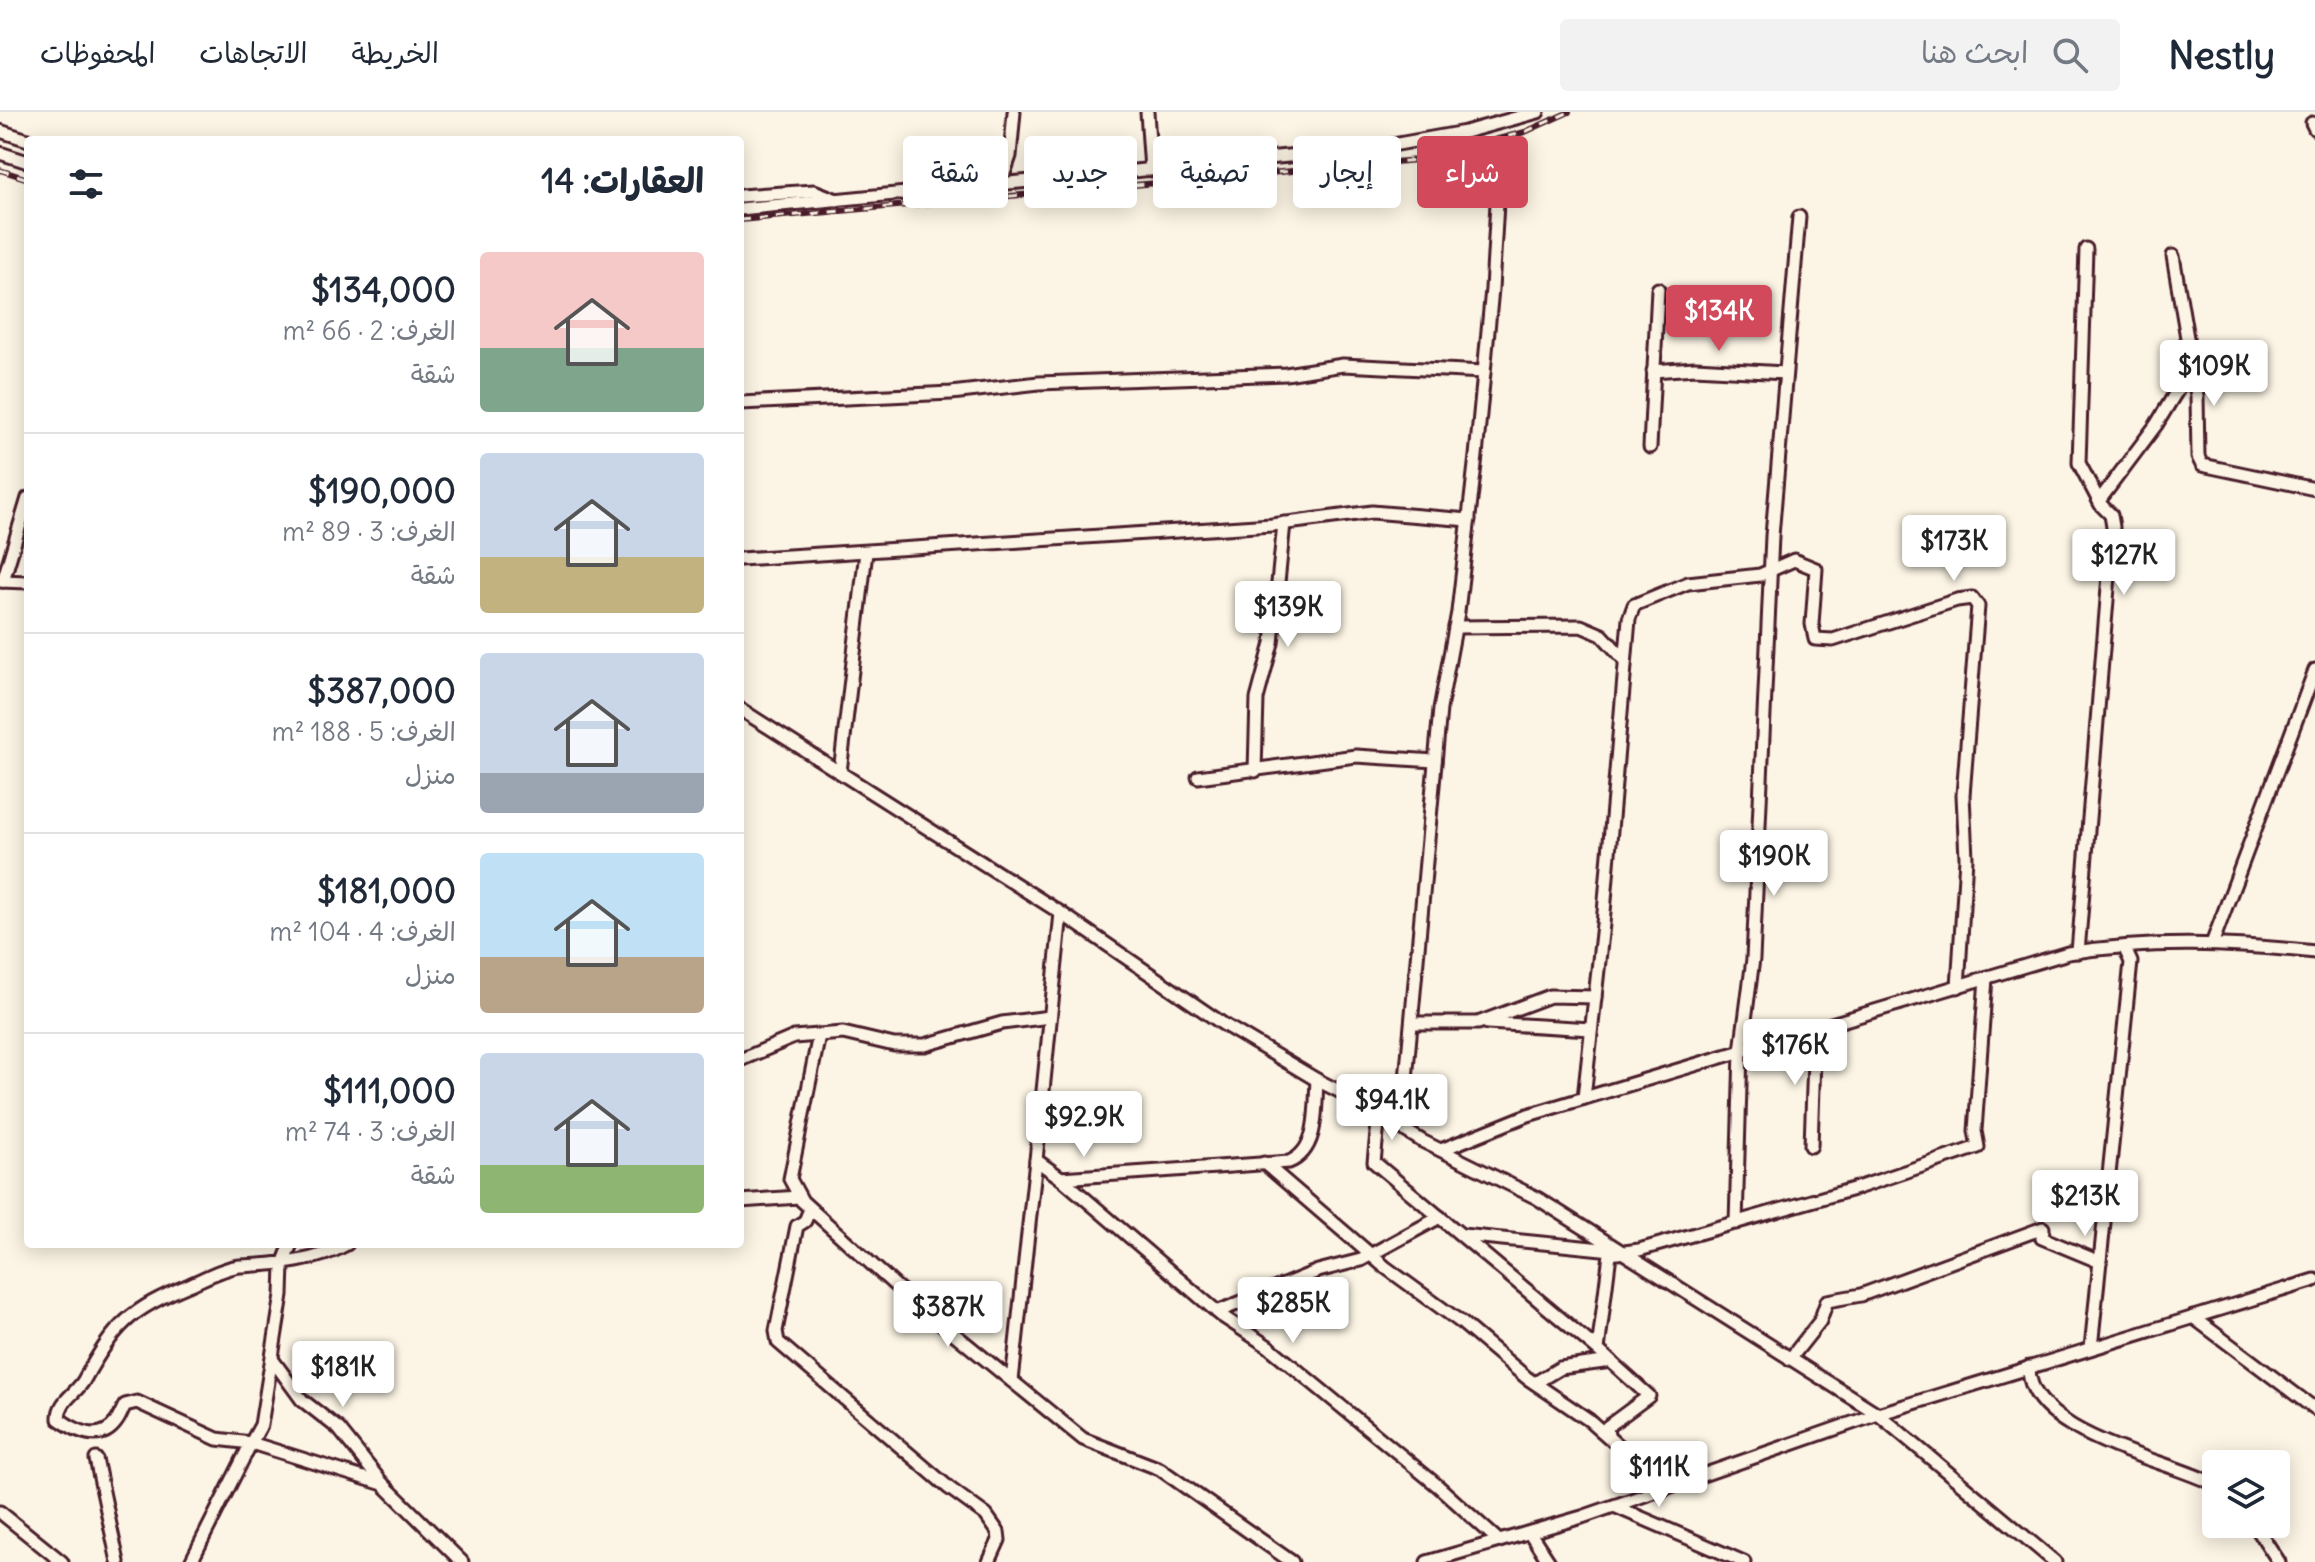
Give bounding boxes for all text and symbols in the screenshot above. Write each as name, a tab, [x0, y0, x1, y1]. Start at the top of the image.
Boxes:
search box	[1560, 19, 2120, 91]
text: Nestly	[2168, 32, 2275, 79]
text: ابحث هنا	[1921, 33, 2028, 71]
icon: search	[2048, 33, 2092, 77]
text: المحفوظات	[40, 35, 155, 71]
text: الاتجاهات	[199, 35, 307, 71]
text: الخريطة	[351, 35, 439, 71]
chip: شقة	[903, 136, 1008, 208]
chip: جديد	[1024, 136, 1137, 208]
chip: تصفية	[1153, 136, 1277, 208]
chip: إيجار	[1293, 136, 1401, 208]
chip: شراء	[1417, 136, 1528, 208]
text: العقارات: 14	[541, 159, 704, 202]
icon: filters	[64, 162, 108, 206]
text: $134,000	[311, 268, 456, 311]
icon: home	[544, 284, 640, 380]
pin: $134K	[1663, 285, 1775, 353]
text: $134K	[1684, 294, 1754, 327]
text: الغرف: 2 · 66 m²	[283, 314, 456, 347]
pin: $109K	[2158, 340, 2270, 408]
text: $109K	[2178, 349, 2250, 382]
text: شقة	[411, 357, 456, 390]
text: $190,000	[308, 469, 456, 512]
icon: home	[544, 485, 640, 581]
text: الغرف: 3 · 89 m²	[282, 515, 456, 548]
pin: $173K	[1898, 515, 2010, 583]
text: $173K	[1920, 524, 1988, 557]
pin: $127K	[2068, 529, 2180, 597]
text: $127K	[2090, 538, 2158, 571]
text: شقة	[411, 558, 456, 591]
pin: $139K	[1232, 581, 1344, 649]
text: $139K	[1253, 590, 1323, 623]
text: $387,000	[307, 669, 456, 712]
icon: home	[544, 685, 640, 781]
text: الغرف: 5 · 188 m²	[272, 715, 456, 748]
text: منزل	[405, 758, 456, 791]
pin: $190K	[1718, 830, 1830, 898]
text: $190K	[1738, 839, 1810, 872]
text: $181,000	[317, 869, 456, 912]
icon: home	[544, 885, 640, 981]
text: الغرف: 4 · 104 m²	[270, 915, 456, 948]
text: منزل	[405, 958, 456, 991]
pin: $176K	[1739, 1019, 1851, 1087]
text: $176K	[1761, 1028, 1829, 1061]
text: $111,000	[323, 1069, 456, 1112]
pin: $94.1K	[1327, 1074, 1457, 1142]
text: $94.1K	[1354, 1083, 1430, 1116]
icon: home	[544, 1085, 640, 1181]
pin: $92.9K	[1019, 1091, 1149, 1159]
text: $92.9K	[1044, 1100, 1124, 1133]
text: الغرف: 3 · 74 m²	[285, 1115, 456, 1148]
text: شقة	[411, 1158, 456, 1191]
pin: $213K	[2029, 1170, 2141, 1238]
text: $213K	[2050, 1179, 2120, 1212]
pin: $285K	[1237, 1277, 1349, 1345]
pin: $387K	[892, 1281, 1004, 1349]
text: $285K	[1256, 1286, 1330, 1319]
text: $387K	[912, 1290, 984, 1323]
pin: $181K	[287, 1341, 399, 1409]
text: $181K	[310, 1350, 376, 1383]
pin: $111K	[1603, 1441, 1715, 1509]
text: $111K	[1629, 1450, 1690, 1483]
map controls	[2202, 1450, 2290, 1538]
button: layers	[2202, 1450, 2290, 1538]

